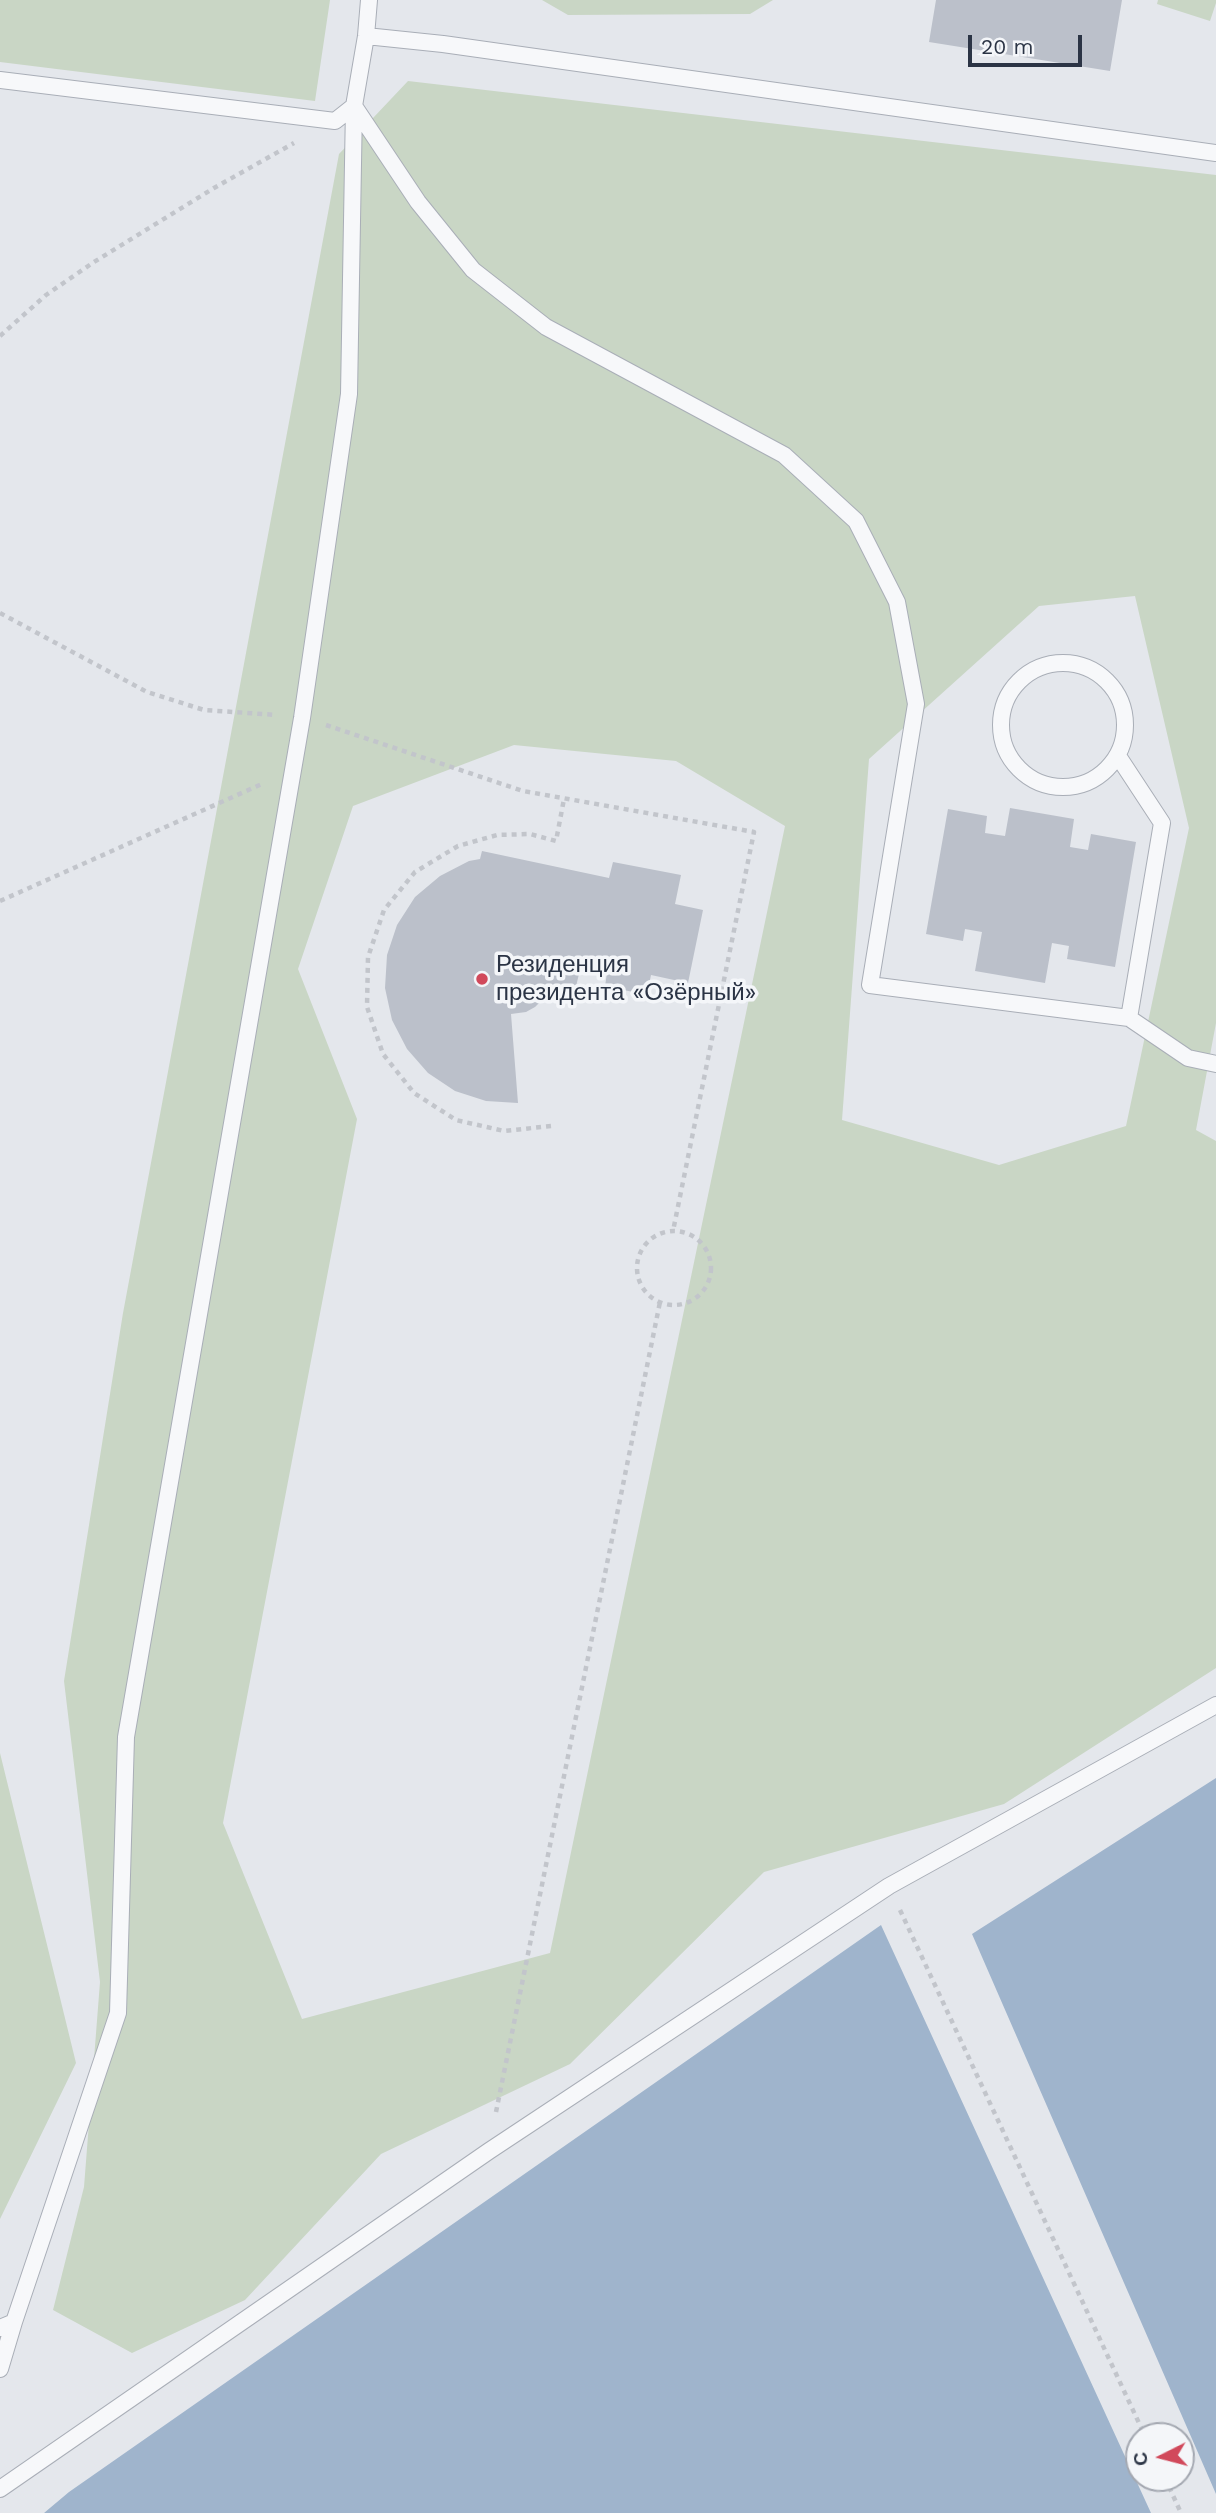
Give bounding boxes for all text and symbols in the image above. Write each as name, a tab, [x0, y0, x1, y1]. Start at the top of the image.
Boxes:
scale bar	[971, 21, 1085, 65]
text: 20 m	[981, 34, 1033, 59]
place label: Резиденция президента «Озёрный»	[496, 951, 756, 1007]
marker: Резиденция президента «Озёрный»	[474, 971, 490, 987]
north arrow	[1125, 2422, 1195, 2492]
text: С	[1128, 2451, 1153, 2467]

